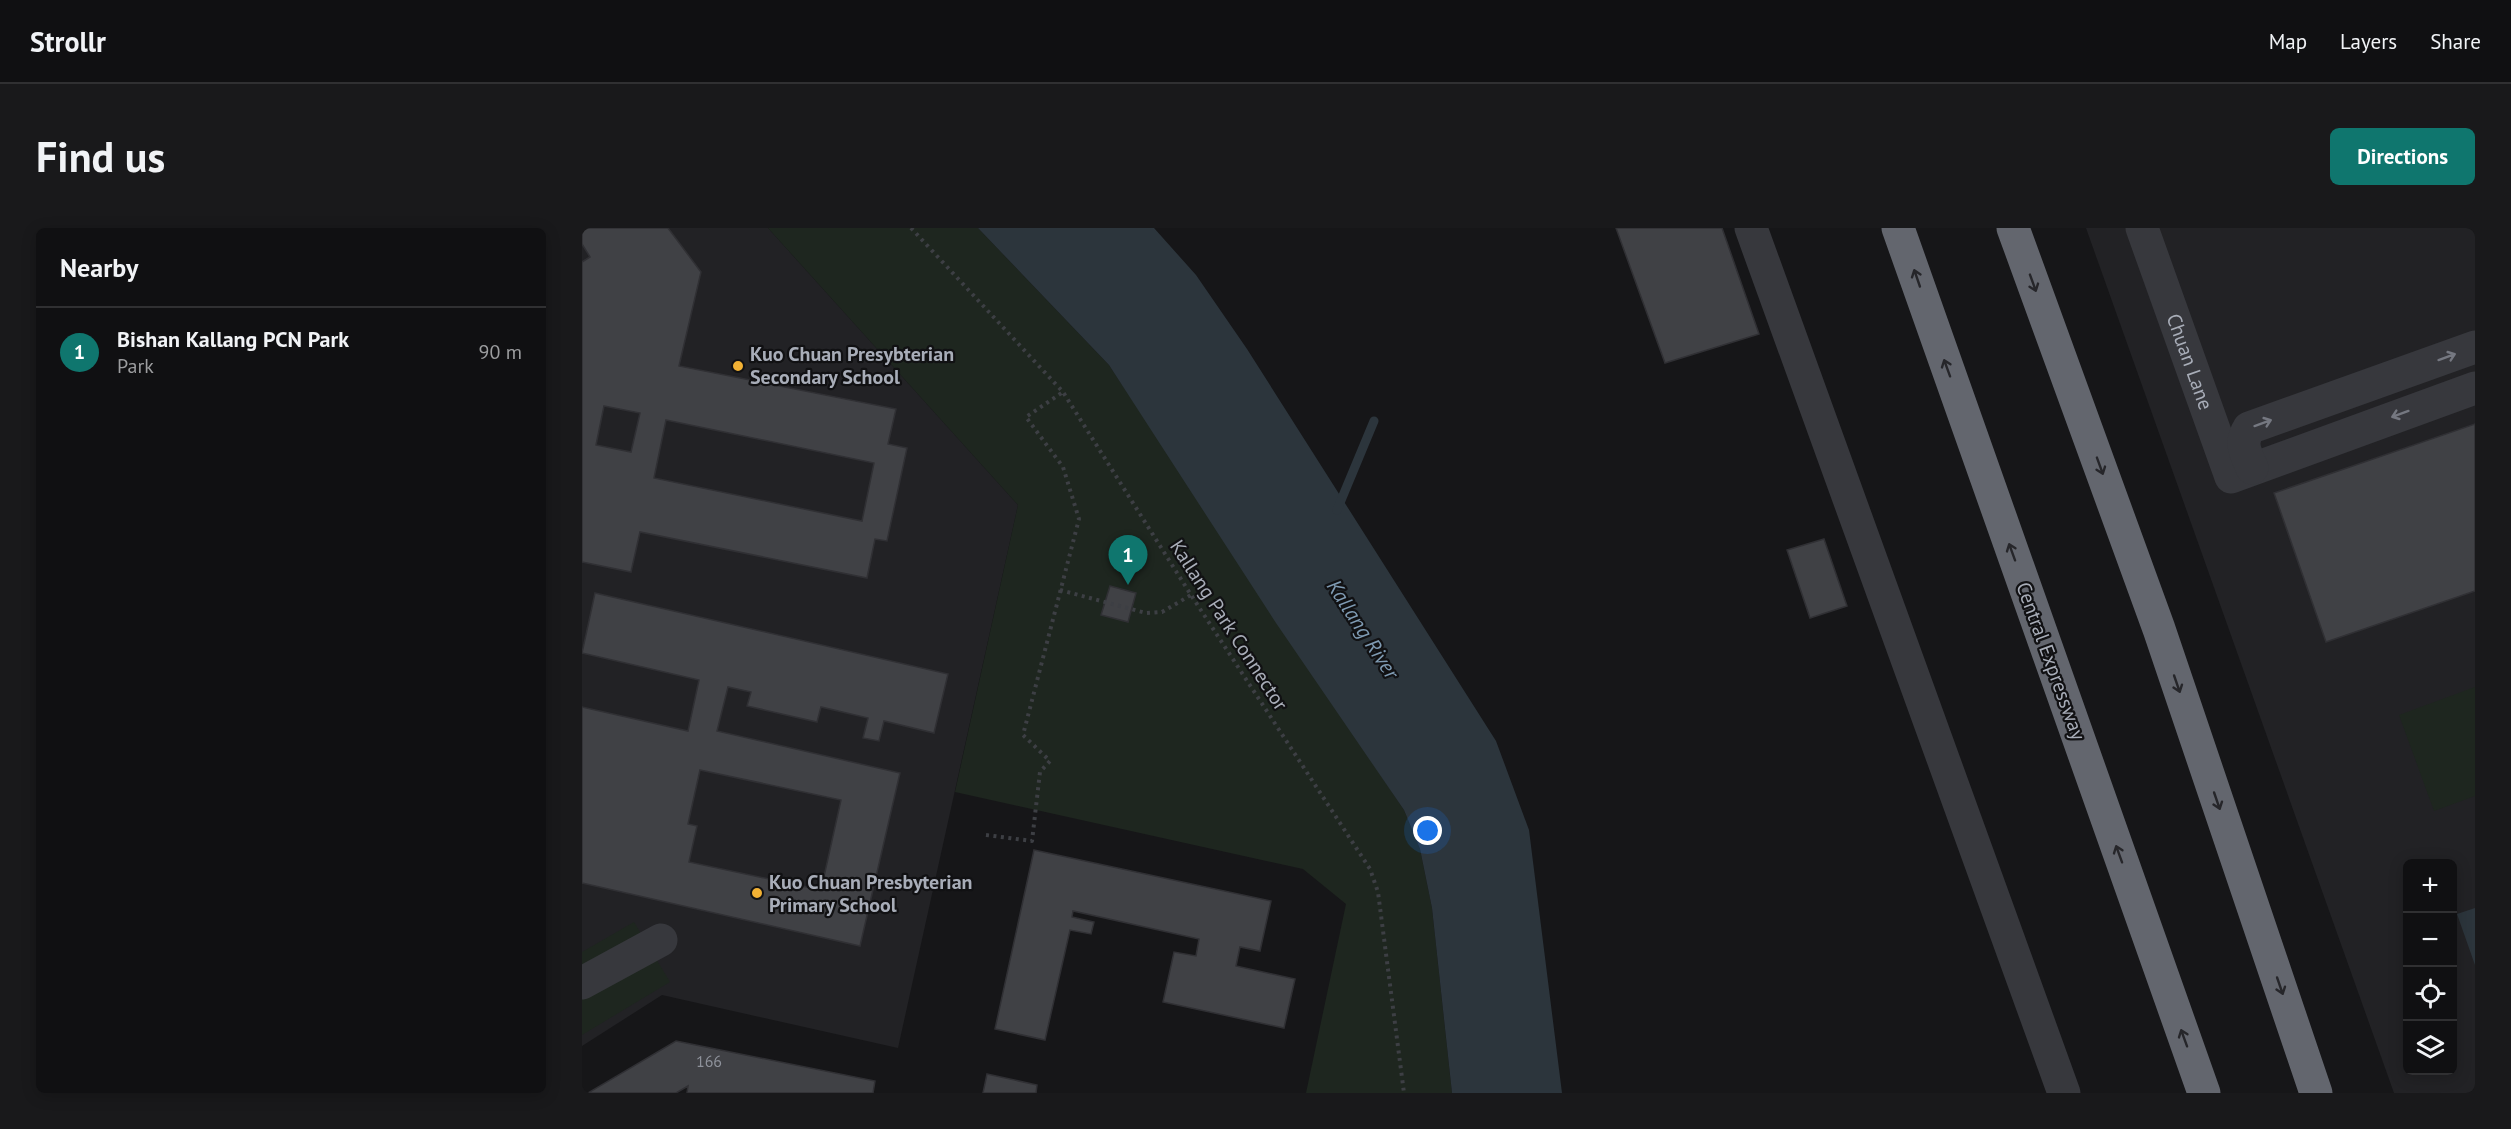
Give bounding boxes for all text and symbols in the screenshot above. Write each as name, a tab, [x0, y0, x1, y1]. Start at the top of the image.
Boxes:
text: Strollr	[30, 23, 106, 60]
text: Map	[2269, 28, 2307, 55]
text: Layers	[2340, 28, 2397, 55]
text: Share	[2430, 28, 2481, 55]
button: Directions	[2330, 128, 2475, 185]
text: Find us	[36, 129, 165, 184]
text: Nearby	[60, 251, 138, 284]
one-way arrow	[1910, 270, 1921, 288]
one-way arrow	[2029, 273, 2040, 292]
street label: Chuan Lane	[2161, 310, 2219, 413]
text: Bishan Kallang PCN Park	[117, 325, 349, 353]
text: 1	[74, 339, 85, 365]
text: 90 m	[479, 339, 522, 365]
place label: Kuo Chuan Presybterian Secondary School	[750, 341, 954, 390]
one-way arrow	[2437, 351, 2456, 362]
text: Park	[117, 353, 154, 379]
marker: Kuo Chuan Presybterian Secondary School	[731, 359, 745, 373]
one-way arrow	[1940, 359, 1951, 378]
one-way arrow	[2391, 410, 2410, 421]
one-way arrow	[2253, 417, 2272, 428]
one-way arrow	[2095, 456, 2106, 475]
street label: Kallang Park Connector	[1164, 535, 1294, 715]
pin: 1	[1108, 536, 1148, 585]
one-way arrow	[2006, 543, 2017, 561]
water label: Kallang River	[1321, 574, 1406, 686]
street label: Central Expressway	[2010, 579, 2092, 744]
one-way arrow	[2173, 674, 2184, 693]
one-way arrow	[2212, 791, 2223, 810]
your location	[1413, 816, 1442, 845]
one-way arrow	[2113, 845, 2124, 864]
map controls	[2403, 859, 2457, 1075]
button: +	[2403, 859, 2457, 913]
place label: Kuo Chuan Presbyterian Primary School	[769, 869, 972, 918]
marker: Kuo Chuan Presbyterian Primary School	[750, 886, 764, 900]
button: −	[2403, 913, 2457, 967]
button: locate	[2403, 967, 2457, 1021]
one-way arrow	[2275, 976, 2286, 995]
button: layers	[2403, 1021, 2457, 1075]
one-way arrow	[2178, 1029, 2189, 1048]
house number: 166	[696, 1051, 722, 1071]

